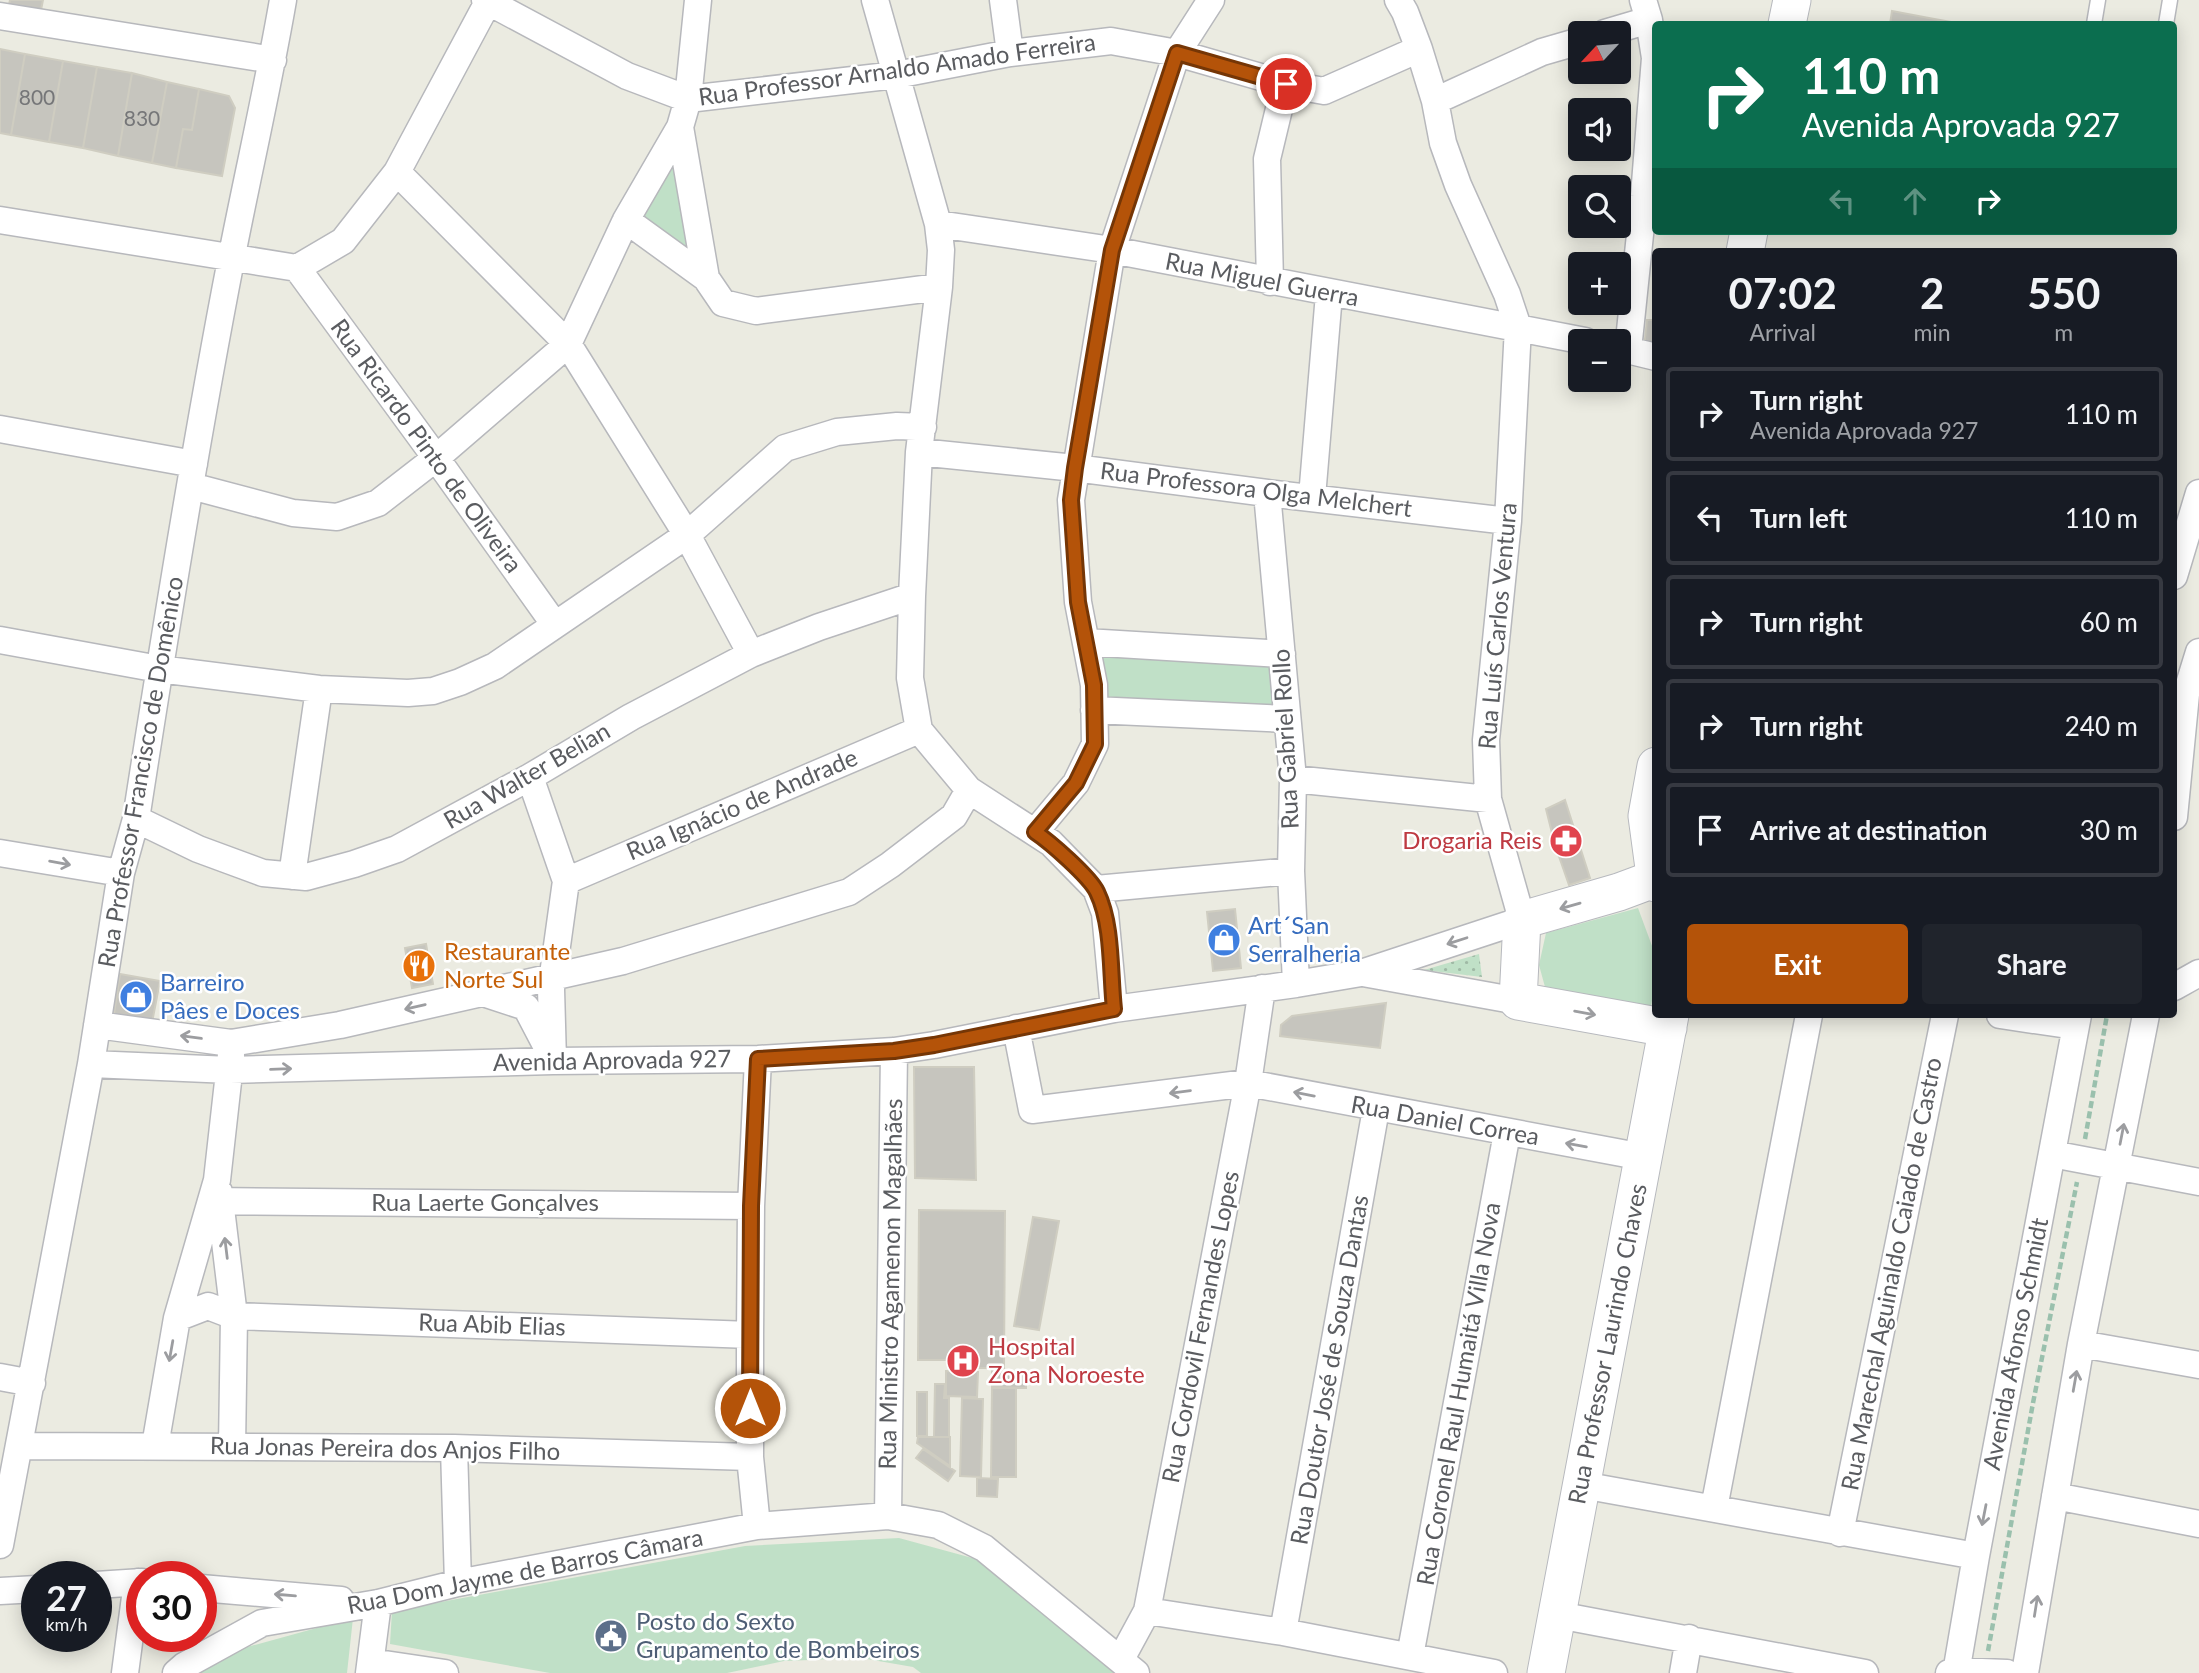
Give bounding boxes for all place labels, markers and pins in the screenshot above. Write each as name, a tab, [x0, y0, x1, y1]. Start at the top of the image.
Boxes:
pin	[1256, 54, 1316, 114]
pharmacy icon: Drogaria Reis	[1547, 822, 1585, 860]
place label: Drogaria Reis	[1402, 825, 1542, 854]
place label: Art´San Serralheria	[1248, 910, 1361, 967]
shop icon: Art´San Serralheria	[1205, 921, 1243, 959]
place label: Restaurante Norte Sul	[444, 936, 570, 993]
restaurant icon: Restaurante Norte Sul	[400, 947, 438, 985]
place label: Barreiro Pâes e Doces	[160, 967, 300, 1024]
shop icon: Barreiro Pâes e Doces	[117, 978, 155, 1016]
place label: Hospital Zona Noroeste	[988, 1331, 1145, 1388]
hospital icon: Hospital Zona Noroeste	[944, 1342, 982, 1380]
place label: Posto do Sexto Grupamento de Bombeiros	[636, 1606, 920, 1663]
public building icon: Posto do Sexto Grupamento de Bombeiros	[592, 1617, 630, 1655]

